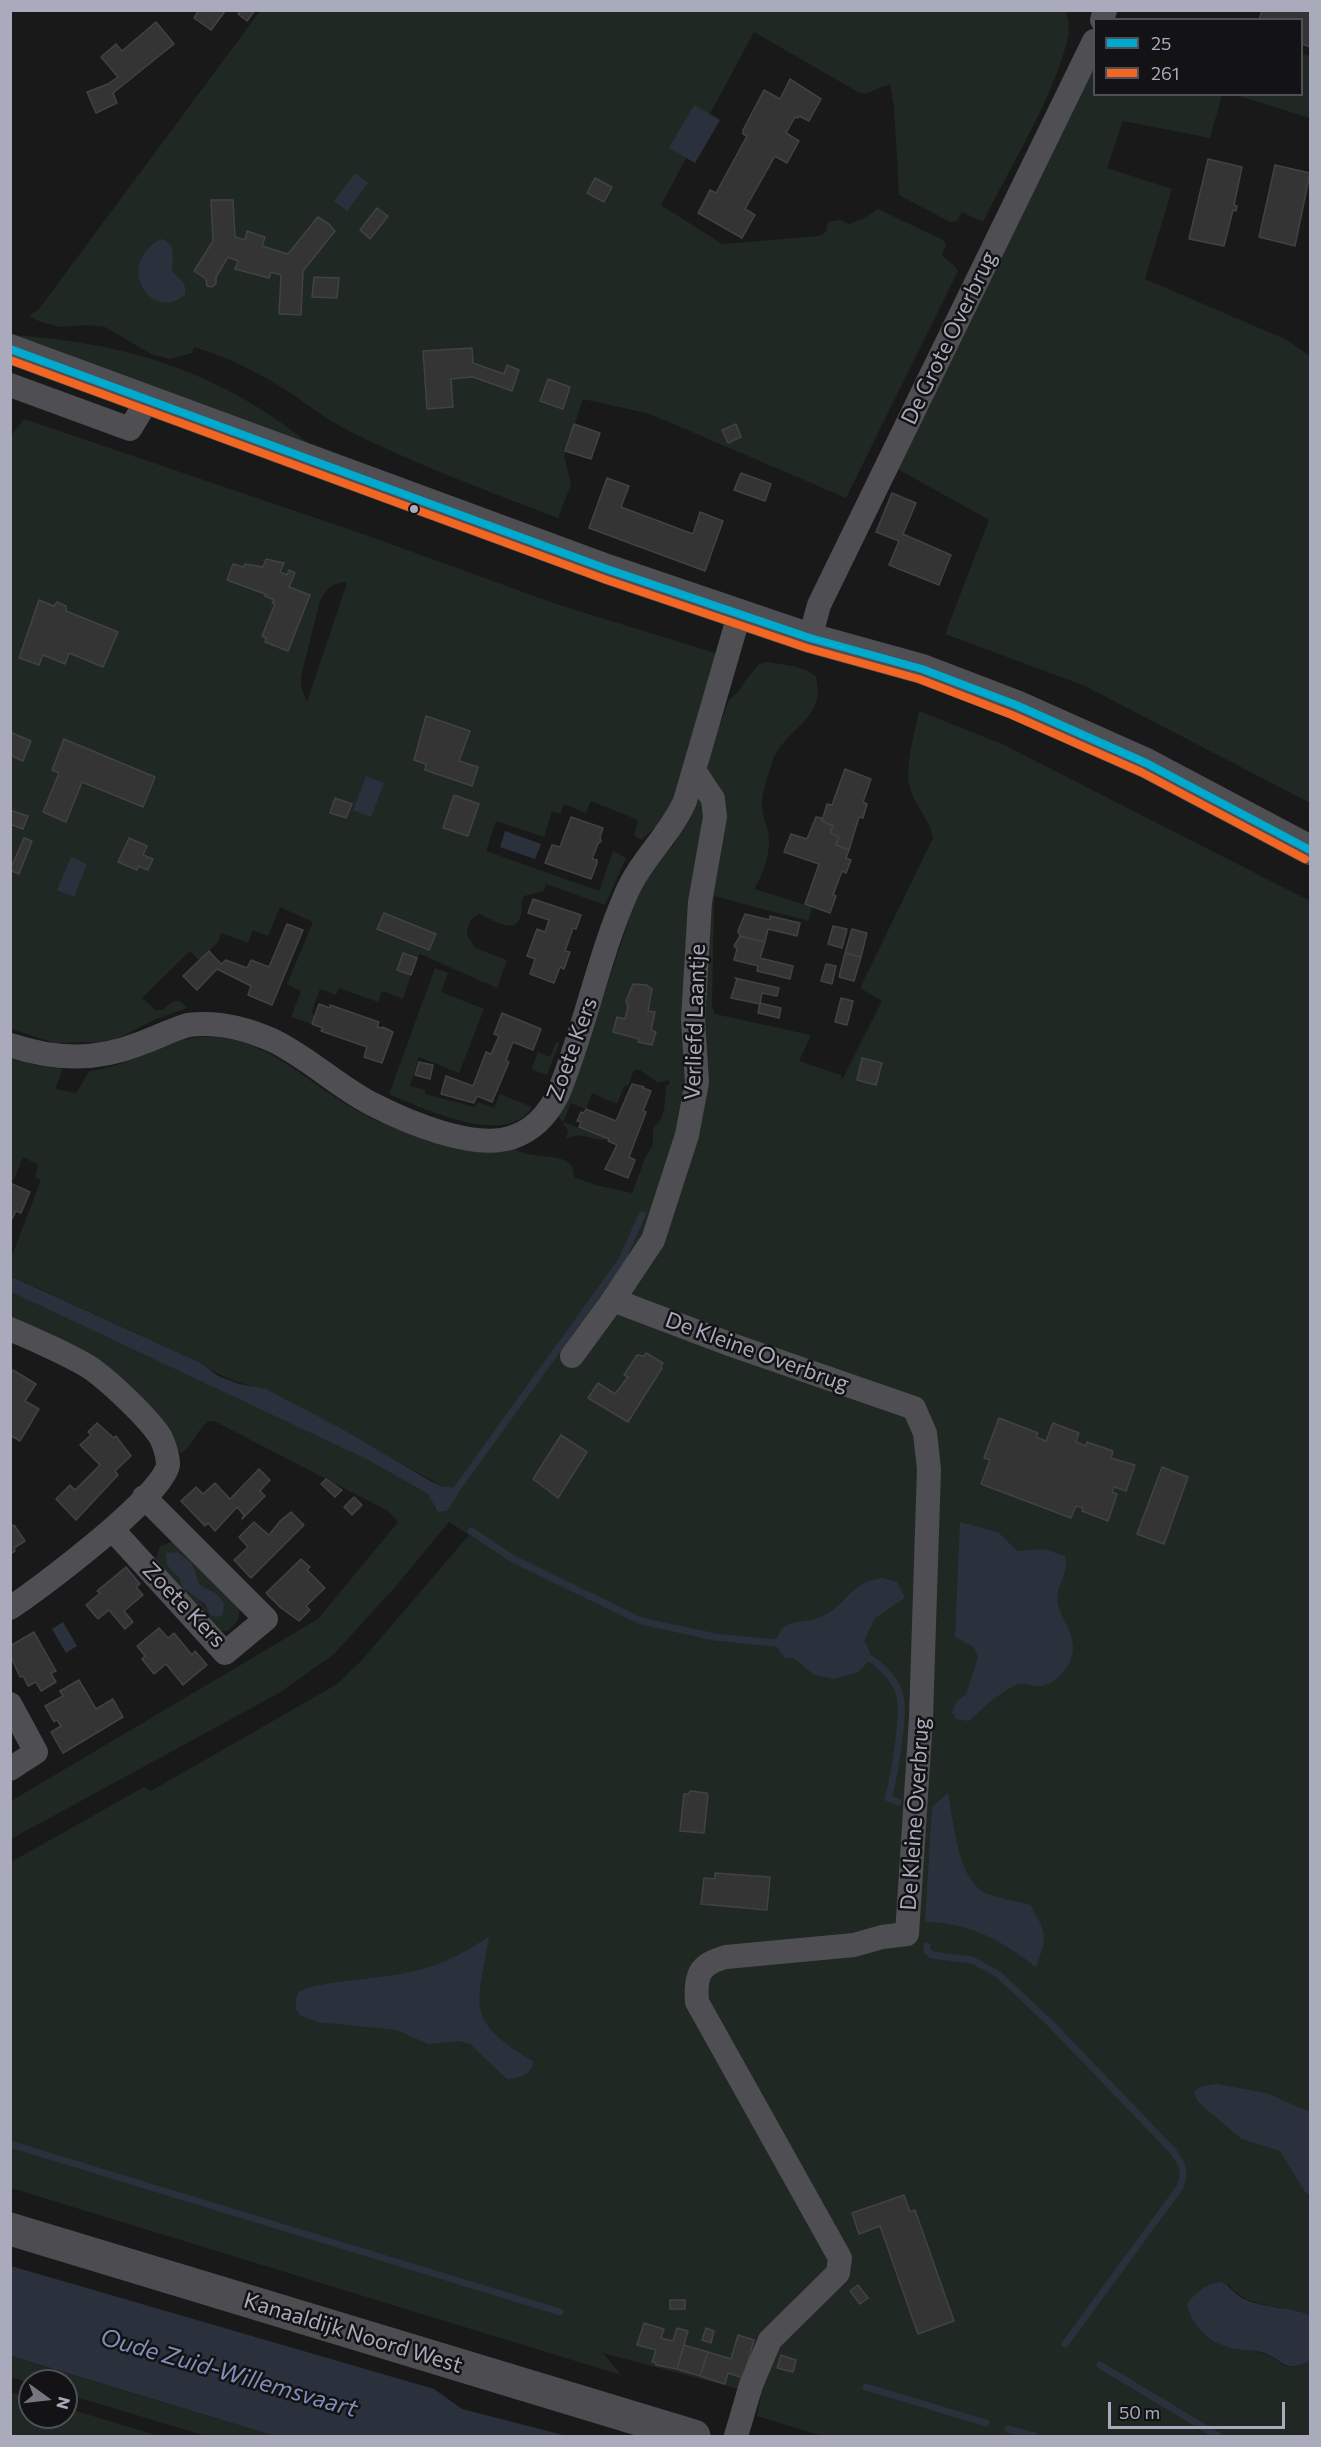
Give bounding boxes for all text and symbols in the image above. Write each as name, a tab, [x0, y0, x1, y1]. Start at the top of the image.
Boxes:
legend	[1093, 18, 1303, 96]
text: 25	[1151, 32, 1171, 54]
text: 261	[1151, 62, 1180, 84]
street label: De Grote Overbrug	[896, 247, 1002, 429]
unlabelled marker	[408, 503, 420, 515]
street label: Verliefd Laantje	[679, 943, 711, 1101]
street label: Zoete Kers	[541, 994, 603, 1104]
street label: De Kleine Overbrug	[662, 1307, 852, 1397]
street label: Zoete Kers	[137, 1557, 231, 1653]
street label: De Kleine Overbrug	[895, 1717, 935, 1911]
street label: Kanaaldijk Noord West	[240, 2287, 466, 2379]
water label: Oude Zuid-Willemsvaart	[97, 2323, 361, 2423]
north arrow	[18, 2369, 78, 2429]
scale bar	[1111, 2390, 1288, 2428]
text: N	[53, 2395, 75, 2412]
text: 50 m	[1119, 2401, 1160, 2423]

